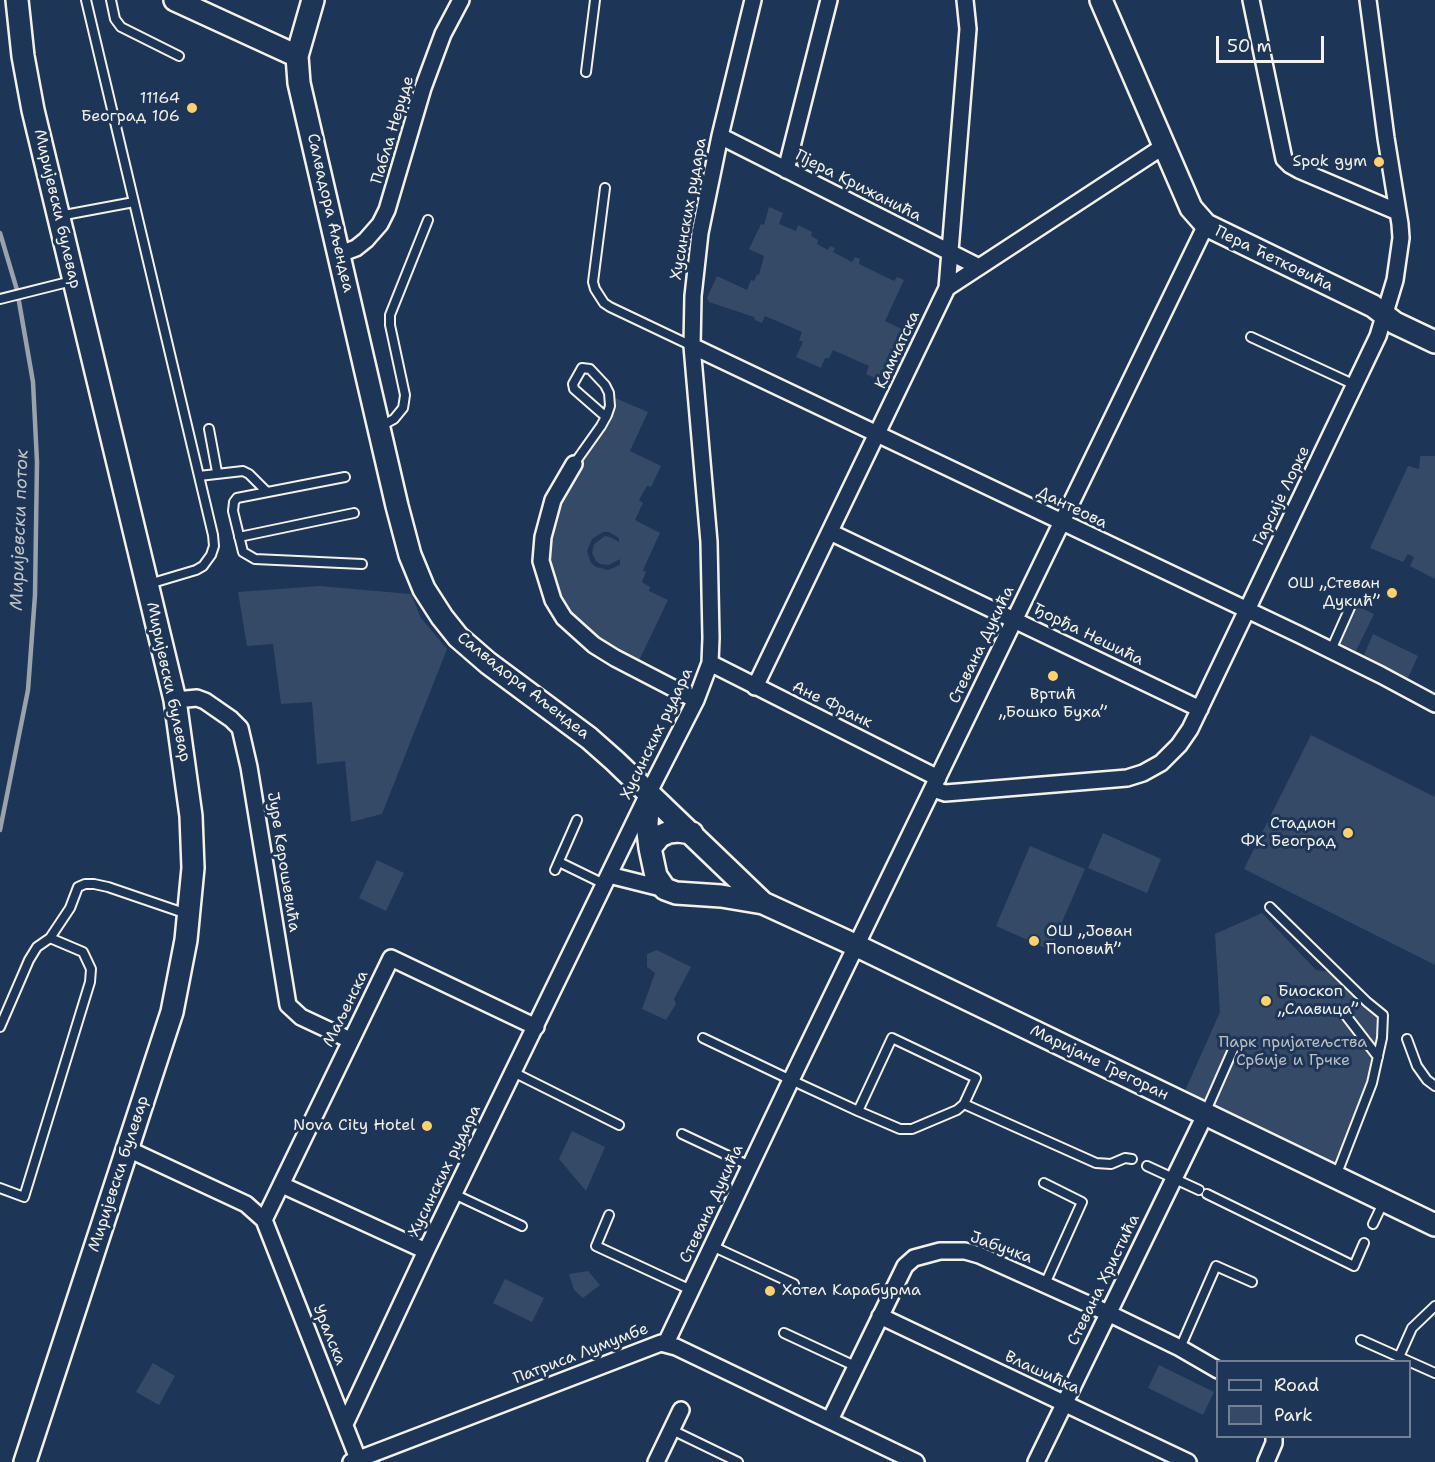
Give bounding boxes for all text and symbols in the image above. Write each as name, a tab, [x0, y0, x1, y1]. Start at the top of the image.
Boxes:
scale bar	[1219, 24, 1327, 62]
text: 50 m	[1227, 34, 1272, 58]
street label: Пабла Неруде	[367, 74, 419, 186]
place label: 11164 Београд 106	[81, 89, 180, 127]
marker: 11164 Београд 106	[185, 101, 199, 115]
street label: Миријевски булевар	[29, 127, 85, 291]
street label: Салвадора Аљендеа	[302, 132, 358, 294]
street label: Хусинских рудара	[667, 136, 711, 282]
street label: Пјера Крижанића	[792, 146, 924, 226]
place label: Spok gym	[1293, 152, 1367, 172]
marker: Spok gym	[1372, 155, 1386, 169]
street label: Пера Ћетковића	[1212, 222, 1336, 296]
street label: Камчатска	[872, 308, 924, 392]
street label: Гарсије Лорке	[1250, 443, 1314, 549]
water label: Миријевски поток	[6, 449, 34, 611]
street label: Дантеова	[1034, 483, 1110, 533]
place label: ОШ „Стеван Дукић”	[1287, 574, 1380, 612]
street label: Стевана Дукића	[945, 583, 1019, 707]
marker: ОШ „Стеван Дукић”	[1385, 586, 1399, 600]
street label: Миријевски булевар	[142, 600, 194, 764]
street label: Ђорђа Нешића	[1029, 600, 1147, 670]
street label: Салвадора Аљендеа	[453, 628, 593, 744]
street label: Хусинских рудара	[617, 665, 697, 803]
marker: Вртић „Бошко Буха”	[1046, 669, 1060, 683]
street label: Ане Франк	[789, 677, 875, 733]
place label: Вртић „Бошко Буха”	[999, 685, 1107, 723]
street label: Јуре Керошевића	[262, 791, 304, 933]
place label: Стадион ФК Београд	[1241, 814, 1336, 852]
marker: Стадион ФК Београд	[1341, 826, 1355, 840]
place label: ОШ „Јован Поповић”	[1046, 922, 1132, 960]
marker: ОШ „Јован Поповић”	[1027, 934, 1041, 948]
street label: Маљенска	[319, 968, 373, 1050]
place label: Биоскоп „Славица”	[1278, 982, 1358, 1020]
marker: Биоскоп „Славица”	[1259, 994, 1273, 1008]
street label: Маријане Грегоран	[1027, 1021, 1171, 1105]
park label: Парк пријатељства Србије и Грчке	[1219, 1033, 1367, 1071]
street label: Миријевски булевар	[85, 1094, 153, 1254]
street label: Хусинских рудара	[405, 1102, 485, 1240]
place label: Nova City Hotel	[293, 1116, 415, 1136]
marker: Nova City Hotel	[420, 1119, 434, 1133]
street label: Стевана Дукића	[676, 1142, 748, 1266]
street label: Стевана Христића	[1064, 1211, 1144, 1349]
street label: Јабучка	[967, 1228, 1035, 1268]
place label: Хотел Карабурма	[782, 1281, 921, 1301]
marker: Хотел Карабурма	[763, 1284, 777, 1298]
street label: Уралска	[308, 1302, 350, 1368]
street label: Патриса Лумумбе	[511, 1319, 651, 1389]
street label: Влашићка	[1001, 1347, 1083, 1399]
legend	[1216, 1360, 1411, 1438]
text: Road	[1274, 1373, 1319, 1397]
text: Park	[1274, 1403, 1313, 1427]

